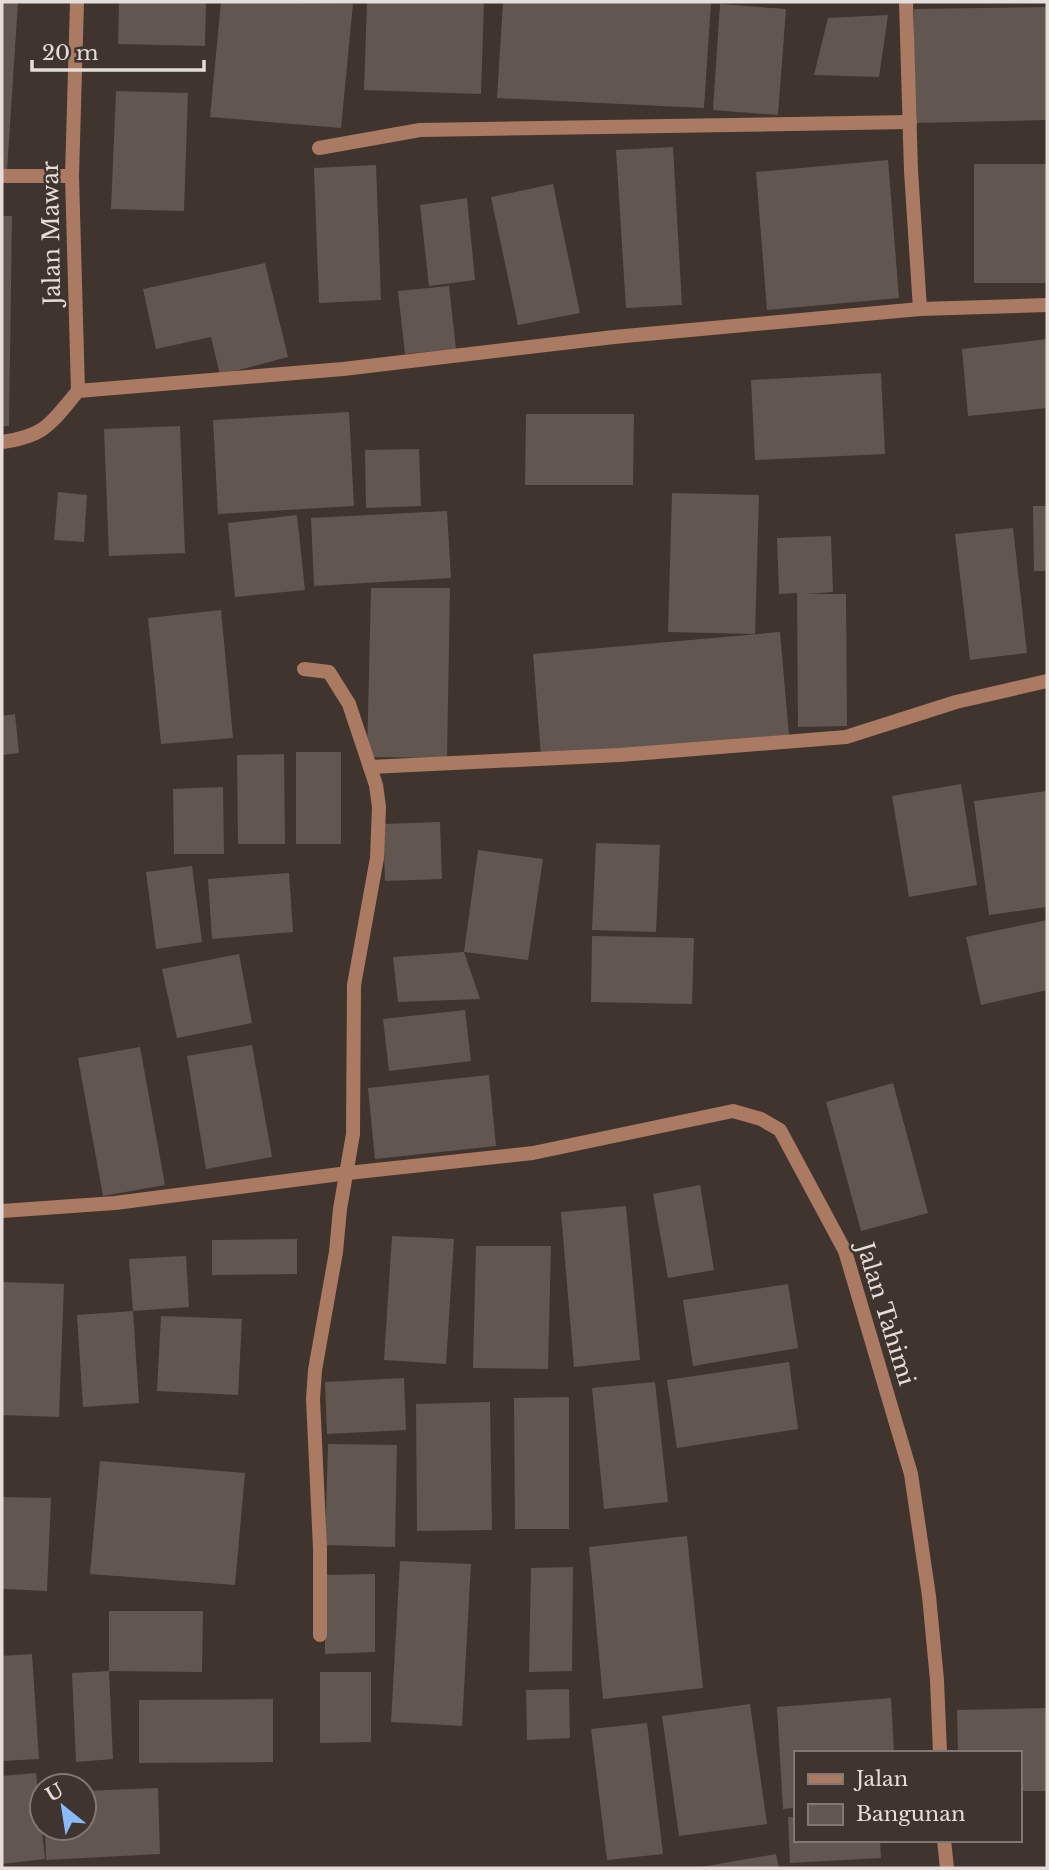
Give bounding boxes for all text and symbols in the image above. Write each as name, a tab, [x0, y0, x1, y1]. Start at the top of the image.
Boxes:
scale bar	[32, 28, 203, 72]
text: 20 m	[42, 40, 99, 66]
street label: Jalan Mawar	[36, 161, 66, 308]
street label: Jalan Tahimi	[850, 1236, 921, 1389]
legend	[794, 1751, 1021, 1842]
text: Jalan	[853, 1766, 908, 1792]
north arrow	[28, 1772, 98, 1842]
text: U	[42, 1778, 68, 1807]
text: Bangunan	[856, 1801, 965, 1827]

